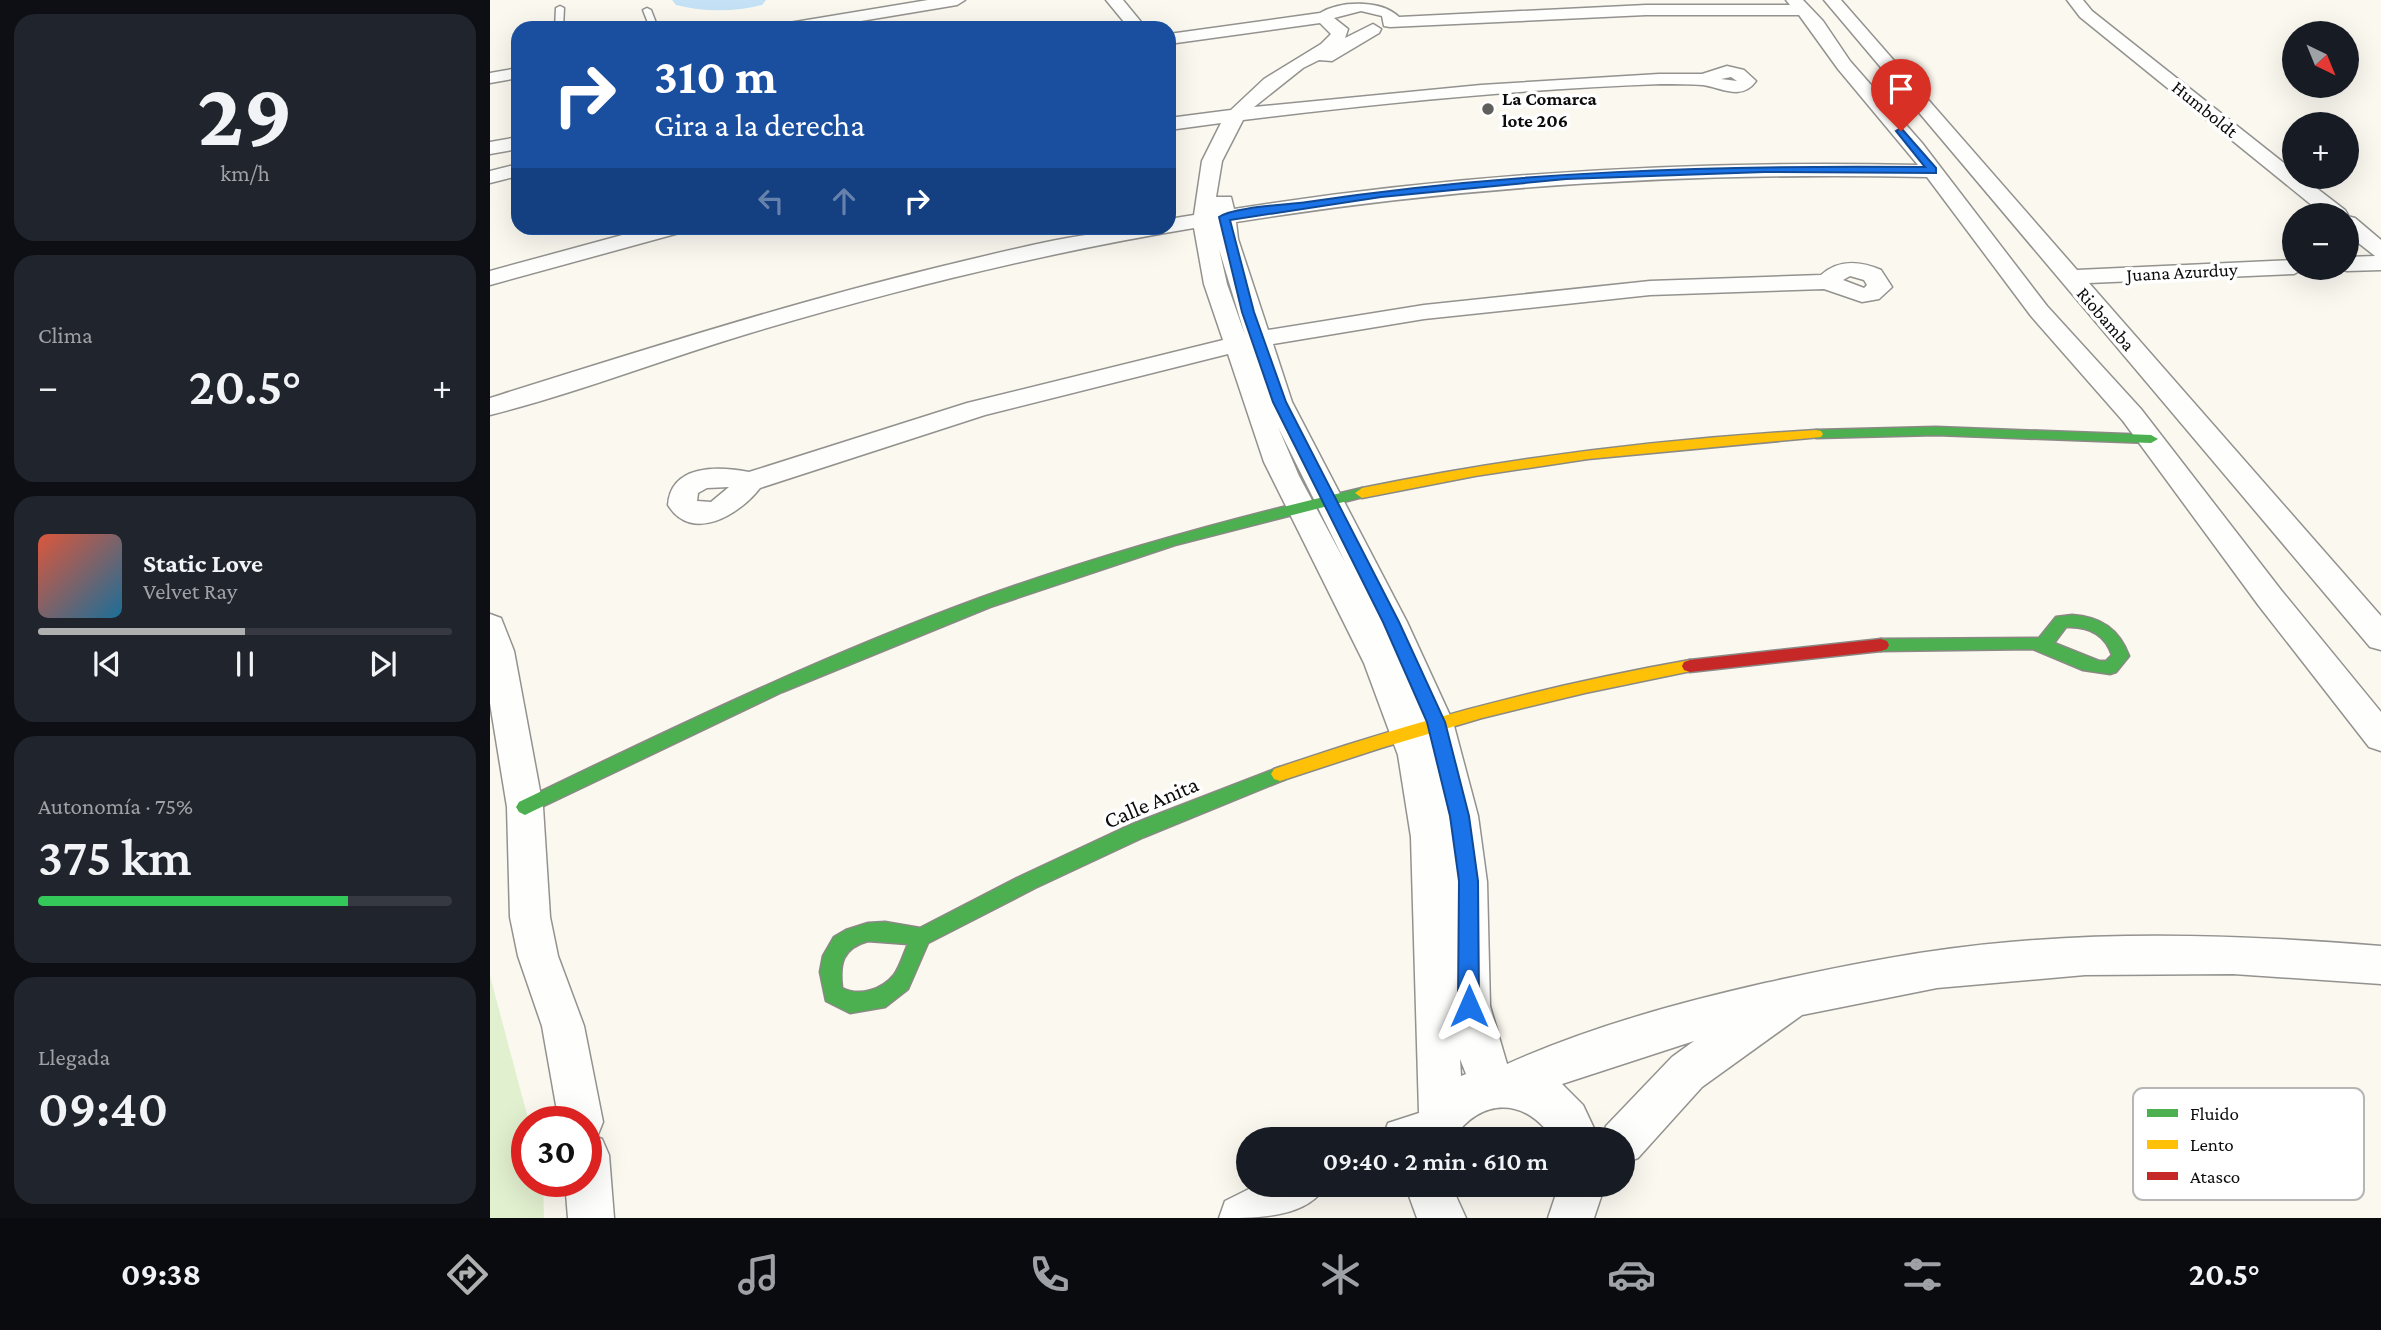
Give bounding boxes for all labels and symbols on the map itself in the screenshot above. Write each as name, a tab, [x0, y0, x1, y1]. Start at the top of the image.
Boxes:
north arrow	[2282, 21, 2359, 98]
pin	[1871, 59, 1931, 131]
street label: Humboldt	[2168, 76, 2243, 142]
place label: La Comarca lote 206	[1502, 88, 1597, 131]
marker: La Comarca lote 206	[1480, 101, 1496, 117]
street label: Juana Azurduy	[2124, 259, 2238, 286]
street label: Riobamba	[2073, 283, 2139, 355]
street label: Calle Anita	[1100, 770, 1203, 834]
position arrow	[1432, 969, 1506, 1043]
legend	[2133, 1088, 2364, 1200]
text: Fluido	[2190, 1103, 2239, 1124]
speed limit sign: 30	[511, 1106, 602, 1197]
text: Lento	[2190, 1134, 2234, 1155]
text: Atasco	[2190, 1166, 2240, 1187]

